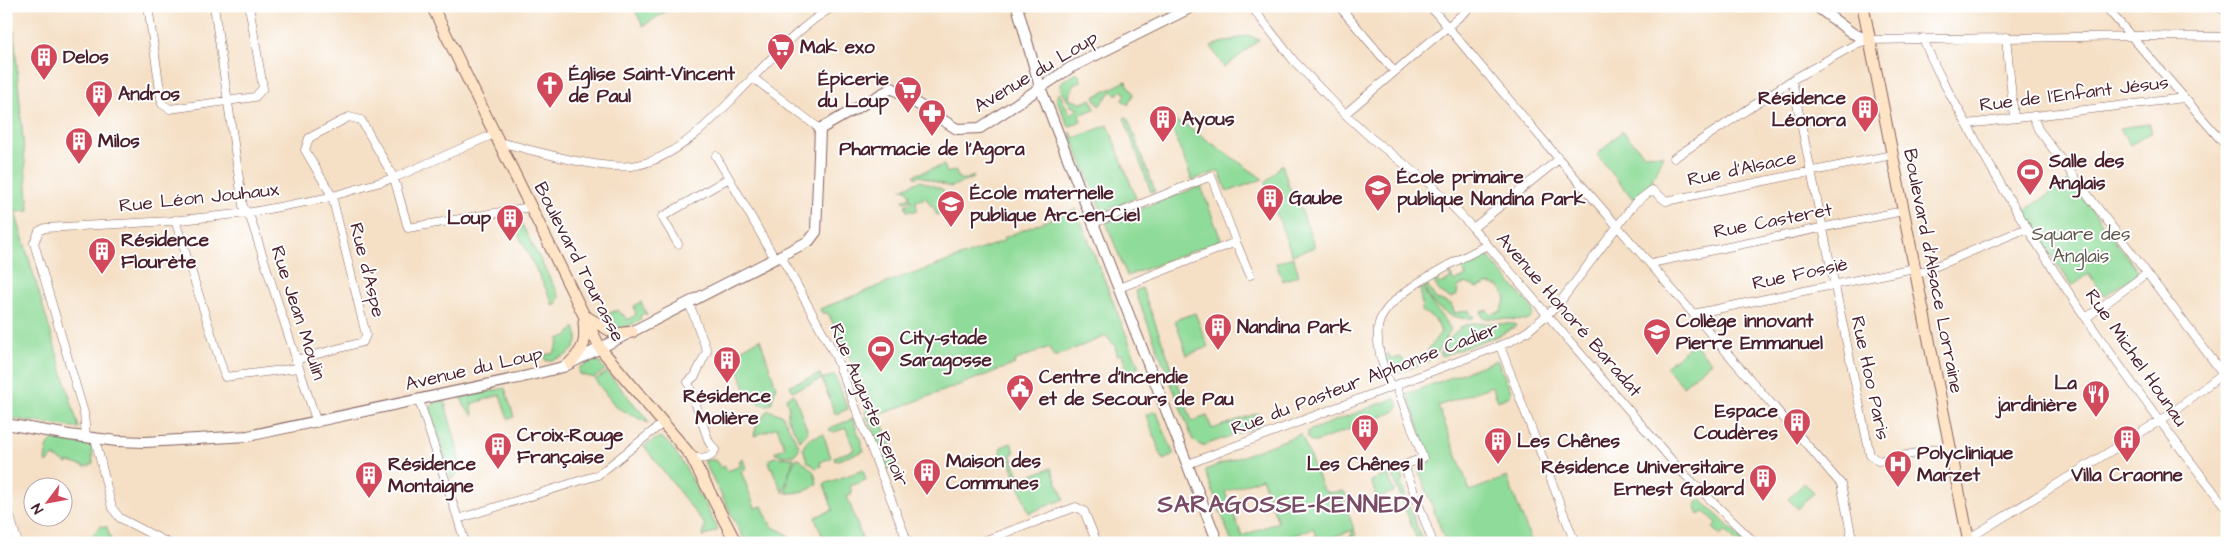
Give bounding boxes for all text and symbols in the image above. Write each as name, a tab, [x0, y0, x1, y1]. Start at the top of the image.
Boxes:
street label: Avenue du Loup	[969, 24, 1103, 120]
supermarket icon: Mak exo	[766, 32, 796, 71]
place label: Mak exo	[800, 34, 875, 61]
building icon: Delos	[29, 42, 59, 81]
place label: Delos	[63, 44, 109, 71]
place label: Église Saint-Vincent de Paul	[568, 61, 735, 110]
place label: Épicerie du Loup	[817, 66, 890, 115]
street label: Rue de l'Enfant Jésus	[1978, 69, 2170, 119]
church icon: Église Saint-Vincent de Paul	[535, 70, 565, 109]
supermarket icon: Épicerie du Loup	[893, 75, 923, 114]
building icon: Andros	[84, 79, 114, 118]
place label: Andros	[118, 81, 181, 108]
place label: Résidence Léonora	[1758, 85, 1847, 134]
building icon: Résidence Léonora	[1850, 94, 1880, 133]
pharmacy icon: Pharmacie de l'Agora	[917, 98, 947, 137]
building icon: Ayous	[1148, 104, 1178, 143]
place label: Ayous	[1182, 106, 1235, 134]
building icon: Milos	[64, 126, 94, 165]
place label: Milos	[98, 128, 140, 155]
place label: Pharmacie de l'Agora	[839, 136, 1025, 164]
street label: Rue d'Alsace	[1685, 144, 1799, 194]
street label: Boulevard d'Alsace Lorraine	[1896, 146, 1970, 396]
place label: Salle des Anglais	[2048, 148, 2125, 198]
sports icon: Salle des Anglais	[2015, 157, 2045, 196]
place label: École primaire publique Nandina Park	[1397, 164, 1586, 213]
school or university icon: École primaire publique Nandina Park	[1363, 173, 1393, 212]
street label: Rue Léon Jouhaux	[118, 176, 280, 220]
street label: Boulevard Tourasse	[527, 177, 631, 347]
place label: École maternelle publique Arc-en-Ciel	[970, 180, 1140, 229]
building icon: Gaube	[1255, 183, 1285, 222]
place label: Gaube	[1289, 185, 1343, 212]
school or university icon: École maternelle publique Arc-en-Ciel	[936, 189, 966, 228]
street label: Rue Casteret	[1711, 196, 1835, 246]
building icon: Loup	[495, 203, 525, 242]
place label: Loup	[447, 205, 491, 232]
street label: Rue d'Aspe	[342, 220, 392, 320]
park label: Square des Anglais	[2031, 221, 2131, 271]
place label: Résidence Flourète	[121, 227, 210, 276]
street label: Avenue Honoré Baradat	[1490, 227, 1648, 404]
building icon: Résidence Flourète	[87, 236, 117, 275]
street label: Rue Jean Moulin	[264, 242, 332, 384]
street label: Rue Fossiè	[1750, 251, 1850, 297]
street label: Rue Michel Hounau	[2078, 284, 2194, 433]
place label: Collège innovant Pierre Emmanuel	[1676, 308, 1823, 357]
building icon: Nandina Park	[1203, 312, 1233, 351]
street label: Rue Hoo Paris	[1844, 313, 1896, 443]
place label: Nandina Park	[1237, 314, 1352, 341]
street label: Rue du Pasteur Alphonse Cadier	[1227, 315, 1503, 443]
school or university icon: Collège innovant Pierre Emmanuel	[1642, 317, 1672, 356]
street label: Rue Auguste Renoir	[821, 319, 916, 492]
place label: City-stade Saragosse	[899, 325, 993, 375]
sports icon: City-stade Saragosse	[866, 334, 896, 373]
street label: Avenue du Loup	[403, 340, 546, 398]
building icon: Résidence Molière	[712, 345, 742, 384]
place label: Centre d'Incendie et de Secours de Pau	[1039, 364, 1234, 413]
place label: La jardinière	[1994, 370, 2078, 419]
public building icon: Centre d'Incendie et de Secours de Pau	[1005, 373, 1035, 412]
restaurant icon: La jardinière	[2081, 379, 2111, 418]
place label: Résidence Molière	[683, 383, 772, 432]
place label: Espace Coudères	[1694, 398, 1779, 447]
building icon: Espace Coudères	[1782, 407, 1812, 446]
building icon: Les Chênes II	[1350, 413, 1380, 452]
place label: Croix-Rouge Française	[517, 422, 624, 471]
building icon: Villa Craonne	[2112, 424, 2142, 463]
building icon: Les Chênes	[1483, 426, 1513, 465]
place label: Les Chênes	[1517, 428, 1620, 455]
building icon: Croix-Rouge Française	[483, 431, 513, 470]
place label: Polyclinique Marzet	[1917, 440, 2014, 489]
place label: Maison des Communes	[946, 448, 1042, 497]
hospital icon: Polyclinique Marzet	[1883, 449, 1913, 488]
place label: Résidence Montaigne	[388, 451, 477, 501]
place label: Les Chênes II	[1307, 451, 1423, 478]
place label: Résidence Universitaire Ernest Gabard	[1541, 454, 1745, 503]
building icon: Maison des Communes	[912, 457, 942, 496]
building icon: Résidence Montaigne	[354, 460, 384, 499]
place label: Villa Craonne	[2070, 462, 2184, 489]
building icon: Résidence Universitaire Ernest Gabard	[1748, 463, 1778, 502]
north arrow	[22, 476, 72, 526]
district label: SARAGOSSE-KENNEDY	[1157, 488, 1424, 522]
text: N	[27, 499, 49, 517]

